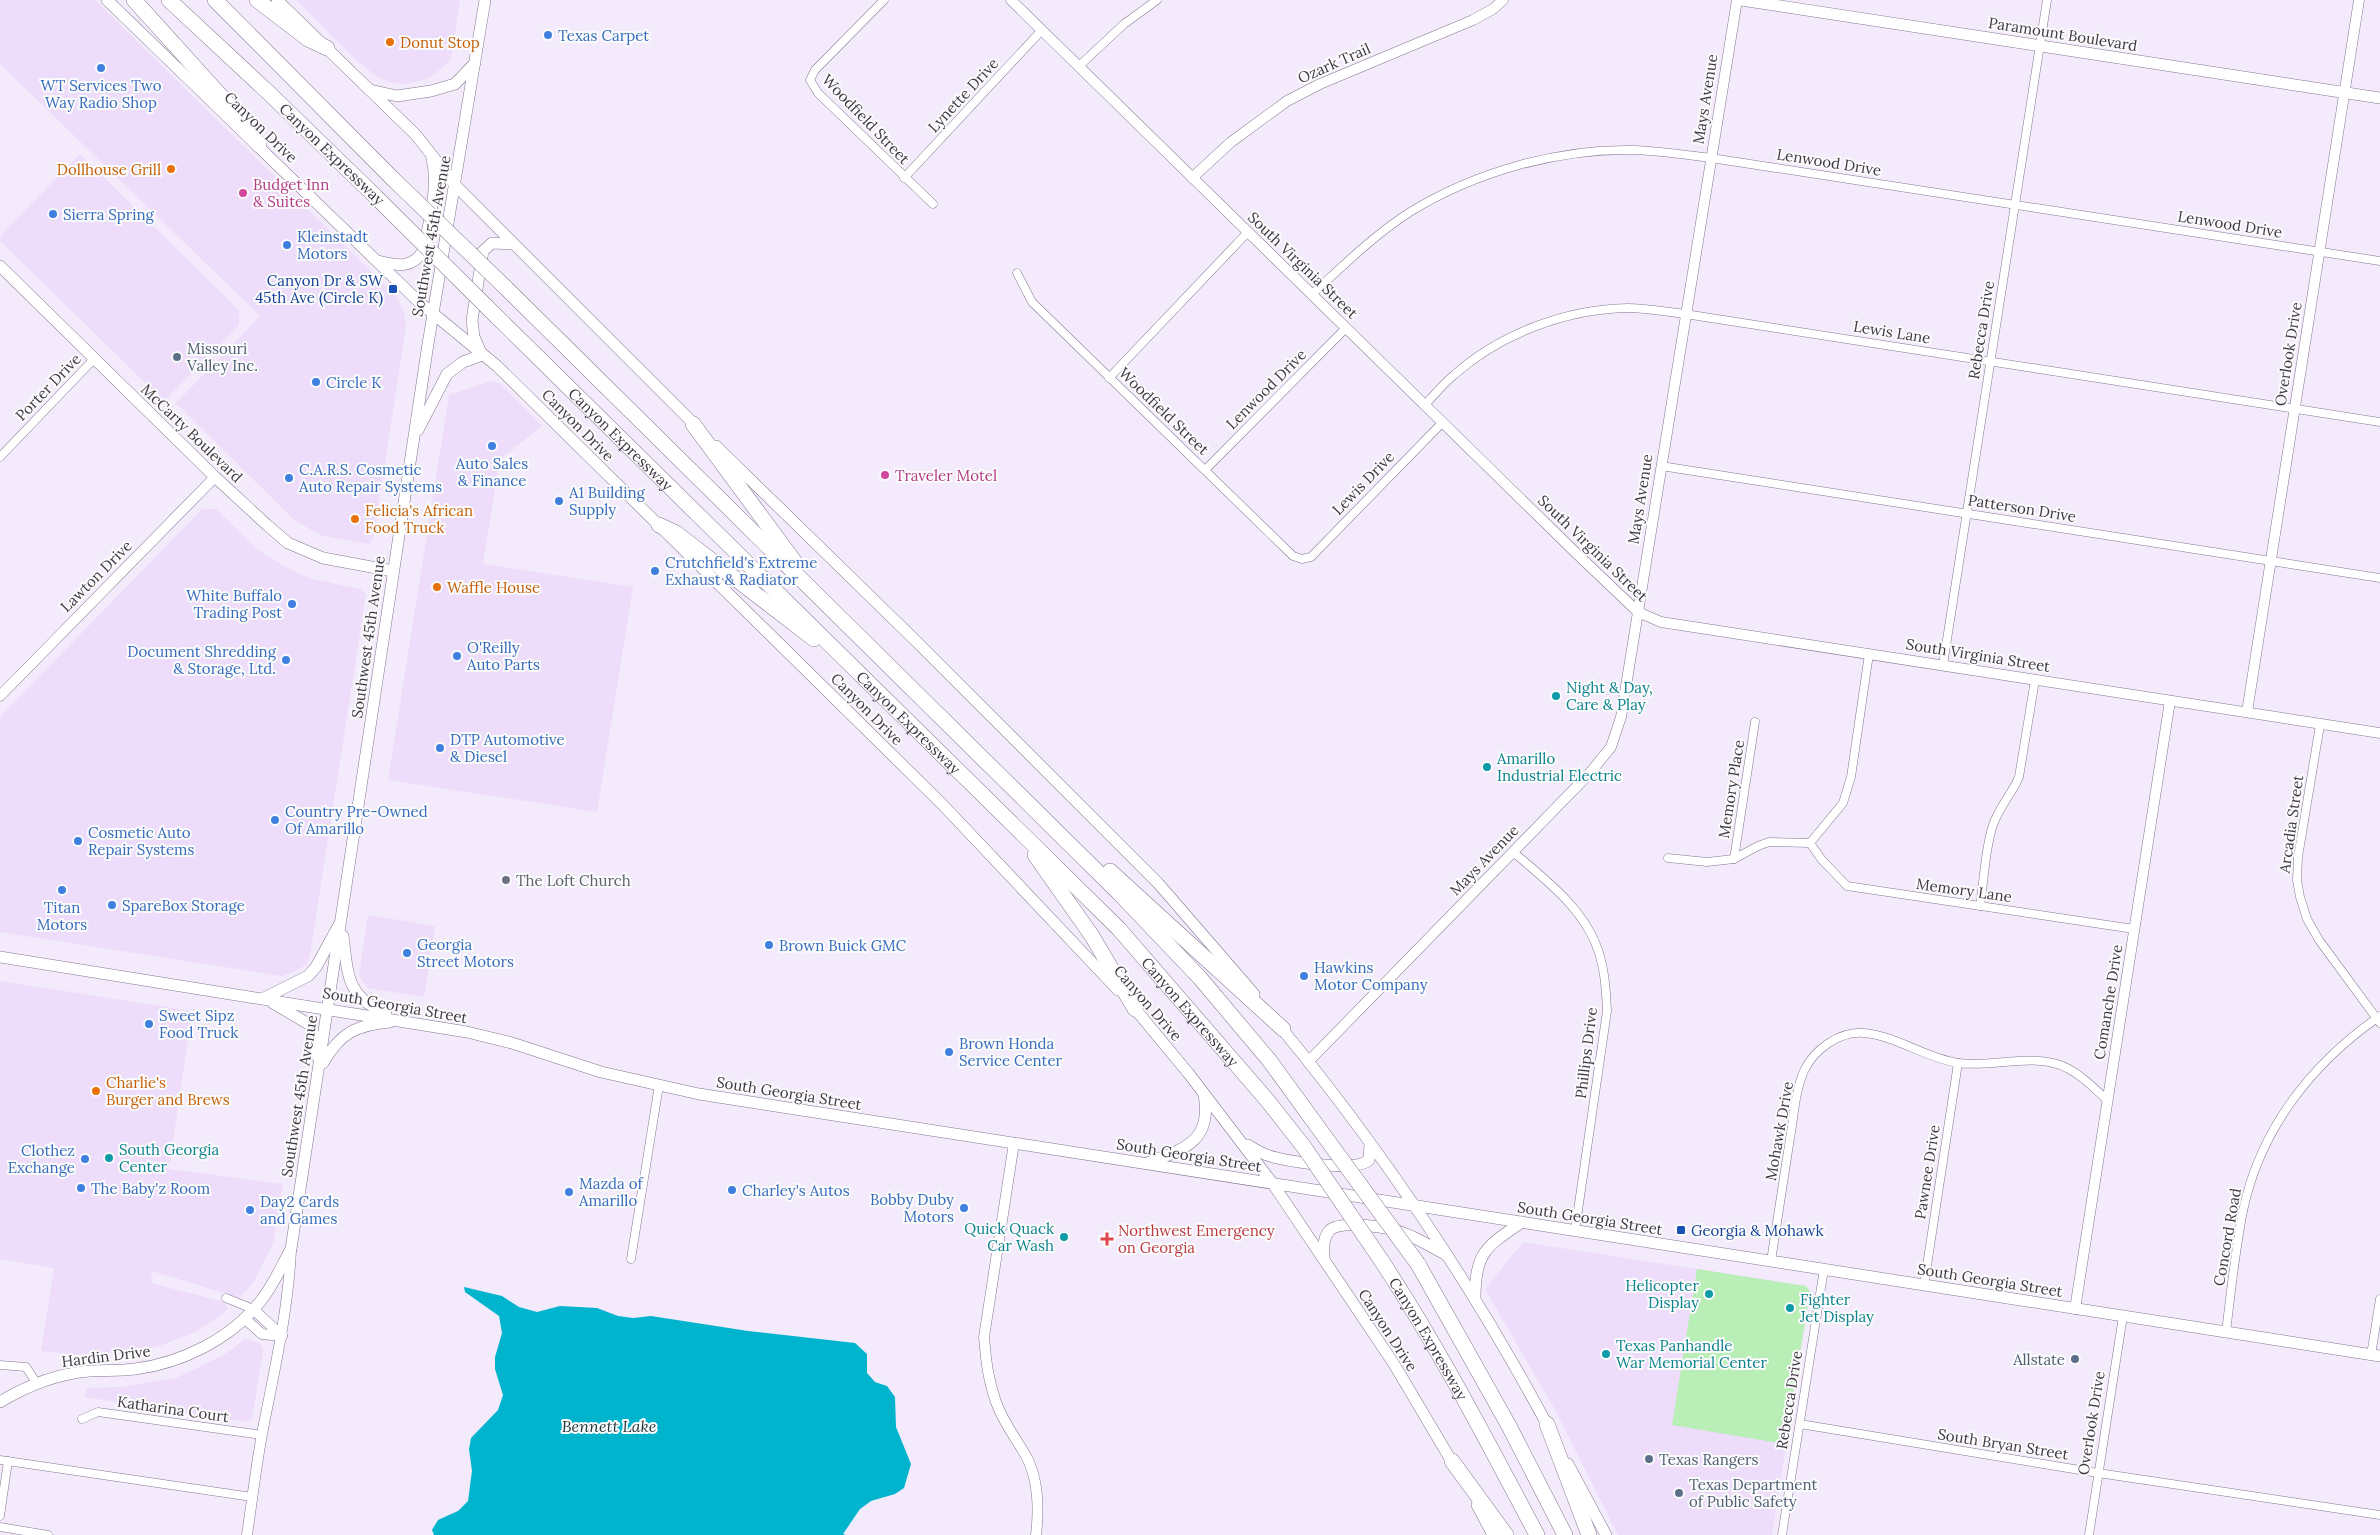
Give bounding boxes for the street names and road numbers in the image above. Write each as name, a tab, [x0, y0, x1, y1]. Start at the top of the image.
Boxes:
street label: Paramount Boulevard	[1987, 13, 2139, 55]
street label: Ozark Trail	[1295, 39, 1373, 87]
street label: Mays Avenue	[1688, 53, 1722, 145]
street label: Lynette Drive	[924, 54, 1002, 136]
street label: Woodfield Street	[818, 70, 914, 168]
street label: Canyon Drive	[220, 87, 302, 167]
street label: Canyon Expressway	[275, 99, 389, 209]
street label: Lenwood Drive	[1775, 144, 1883, 180]
street label: Southwest 45th Avenue	[407, 154, 455, 318]
street label: Lenwood Drive	[2176, 206, 2284, 242]
street label: South Virginia Street	[1244, 208, 1362, 323]
street label: Rebecca Drive	[1964, 279, 1998, 381]
street label: Overlook Drive	[2270, 301, 2306, 407]
street label: Lewis Lane	[1852, 317, 1932, 347]
street label: Lenwood Drive	[1222, 345, 1310, 433]
street label: Porter Drive	[11, 349, 85, 425]
street label: Woodfield Street	[1115, 363, 1213, 459]
street label: McCarty Boulevard	[137, 380, 247, 486]
street label: Canyon Expressway	[565, 383, 677, 494]
street label: Canyon Drive	[538, 385, 618, 465]
street label: Lewis Drive	[1328, 447, 1398, 519]
street label: Mays Avenue	[1623, 453, 1657, 545]
street label: Patterson Drive	[1967, 490, 2077, 526]
street label: South Virginia Street	[1534, 491, 1652, 606]
street label: Lawton Drive	[56, 536, 136, 616]
street label: Southwest 45th Avenue	[347, 555, 389, 719]
street label: South Virginia Street	[1905, 634, 2052, 676]
street label: Canyon Expressway	[853, 667, 965, 778]
street label: Canyon Drive	[827, 669, 907, 749]
street label: Memory Place	[1714, 738, 1748, 840]
street label: Arcadia Street	[2275, 774, 2307, 875]
street label: Mays Avenue	[1446, 821, 1522, 899]
street label: Memory Lane	[1915, 874, 2013, 906]
street label: Comanche Drive	[2090, 943, 2126, 1061]
street label: Canyon Expressway	[1138, 953, 1243, 1070]
street label: Canyon Drive	[1110, 961, 1186, 1045]
street label: South Georgia Street	[321, 983, 469, 1027]
street label: Phillips Drive	[1571, 1006, 1601, 1100]
street label: Southwest 45th Avenue	[277, 1014, 321, 1178]
street label: South Georgia Street	[715, 1072, 863, 1114]
street label: Mohawk Drive	[1761, 1080, 1797, 1182]
street label: Pawnee Drive	[1910, 1123, 1944, 1221]
street label: South Georgia Street	[1115, 1134, 1263, 1176]
street label: Concord Road	[2209, 1187, 2245, 1287]
street label: South Georgia Street	[1516, 1197, 1664, 1239]
street label: South Georgia Street	[1916, 1259, 2064, 1301]
street label: Canyon Expressway	[1385, 1274, 1472, 1403]
street label: Canyon Drive	[1354, 1285, 1422, 1375]
street label: Hardin Drive	[60, 1341, 152, 1371]
street label: Rebecca Drive	[1772, 1349, 1806, 1451]
street label: Overlook Drive	[2073, 1370, 2109, 1476]
street label: Katharina Court	[116, 1392, 230, 1426]
street label: South Bryan Street	[1936, 1424, 2070, 1464]

